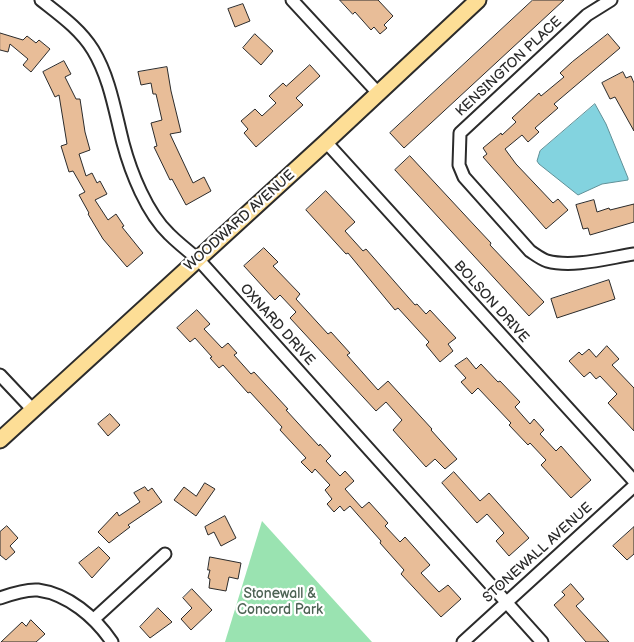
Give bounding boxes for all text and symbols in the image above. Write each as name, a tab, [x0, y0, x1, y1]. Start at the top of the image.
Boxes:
street label: KENSINGTON PLACE	[453, 14, 565, 120]
street label: WOODWARD AVENUE	[181, 167, 299, 275]
street label: BOLSON DRIVE	[450, 258, 532, 346]
street label: OXNARD DRIVE	[236, 281, 318, 369]
street label: STONEWALL AVENUE	[480, 499, 596, 607]
park label: Stonewall & Concord Park	[237, 586, 323, 618]

